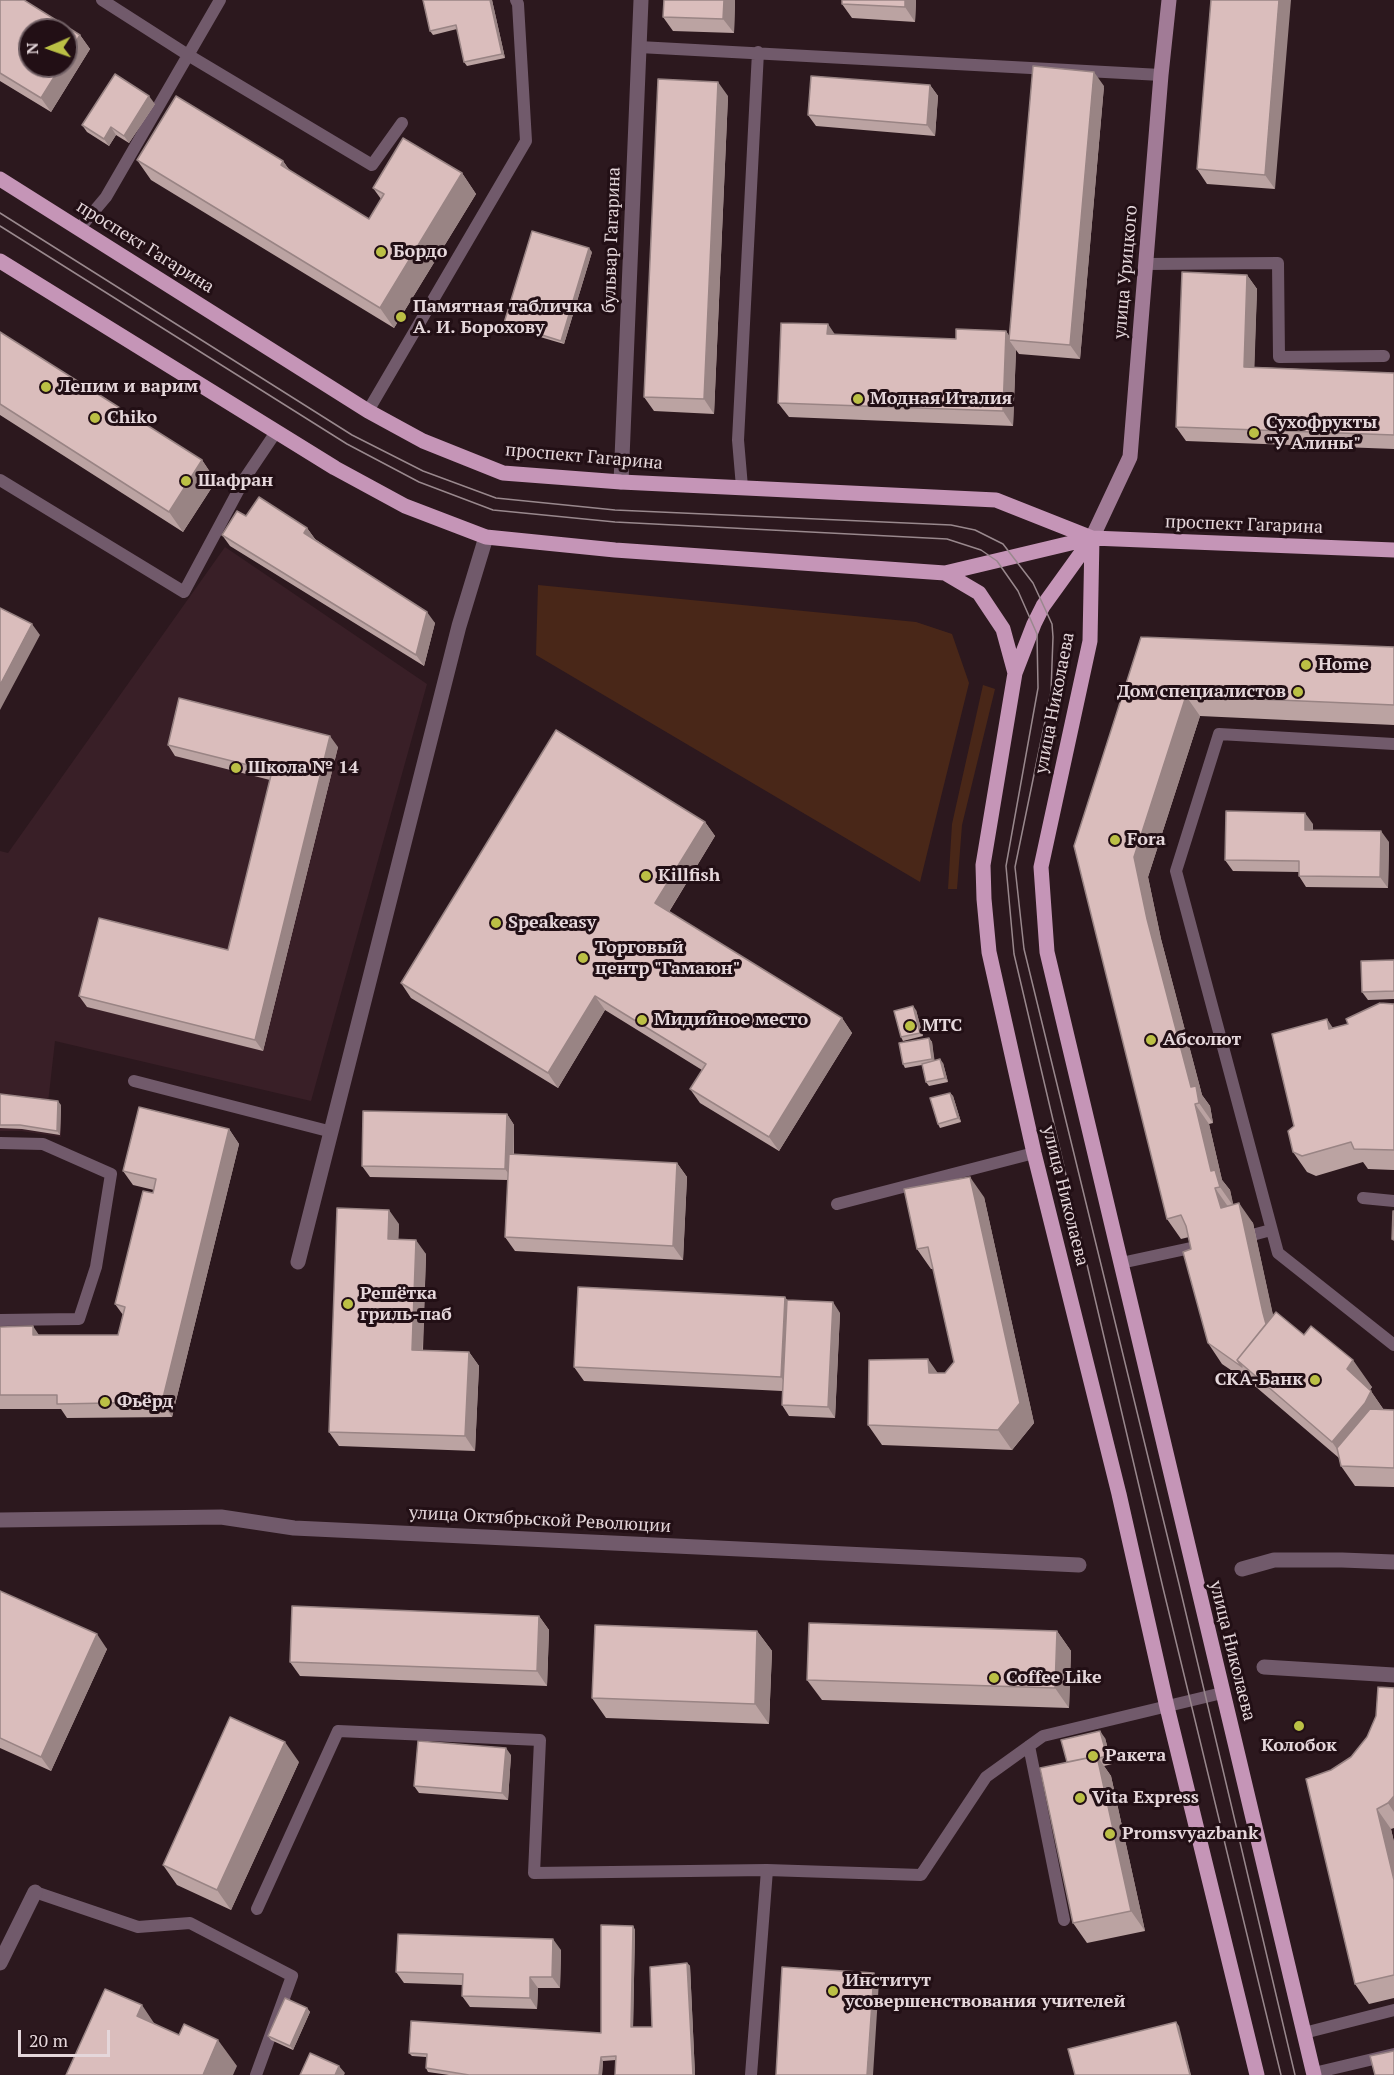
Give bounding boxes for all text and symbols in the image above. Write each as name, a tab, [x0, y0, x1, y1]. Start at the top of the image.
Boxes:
north arrow	[18, 18, 78, 78]
text: N	[21, 42, 43, 55]
street label: бульвар Гагарина	[599, 167, 625, 313]
street label: проспект Гагарина	[72, 196, 218, 298]
street label: улица Урицкого	[1109, 204, 1143, 340]
place label: Бордо	[393, 241, 447, 263]
marker: Бордо	[374, 245, 388, 259]
place label: Памятная табличка А. И. Борохову	[413, 296, 593, 338]
marker: Памятная табличка А. И. Борохову	[394, 310, 408, 324]
place label: Лепим и варим	[58, 376, 198, 398]
marker: Лепим и варим	[39, 380, 53, 394]
place label: Модная Италия	[870, 388, 1012, 410]
marker: Модная Италия	[851, 392, 865, 406]
place label: Chiko	[107, 407, 157, 429]
marker: Chiko	[88, 411, 102, 425]
place label: Сухофрукты "У Алины"	[1266, 412, 1377, 454]
marker: Сухофрукты "У Алины"	[1247, 426, 1261, 440]
street label: проспект Гагарина	[504, 439, 664, 475]
place label: Шафран	[198, 470, 273, 492]
marker: Шафран	[179, 474, 193, 488]
street label: проспект Гагарина	[1164, 511, 1324, 539]
street label: улица Николаева	[1031, 630, 1079, 776]
place label: Home	[1318, 654, 1369, 676]
marker: Home	[1299, 658, 1313, 672]
place label: Дом специалистов	[1117, 681, 1286, 703]
marker: Дом специалистов	[1291, 685, 1305, 699]
place label: Школа № 14	[248, 757, 359, 779]
marker: Школа № 14	[229, 761, 243, 775]
place label: Fora	[1127, 829, 1166, 851]
marker: Fora	[1108, 833, 1122, 847]
place label: Killfish	[658, 865, 720, 887]
marker: Killfish	[639, 869, 653, 883]
place label: Speakeasy	[508, 912, 596, 934]
marker: Speakeasy	[489, 916, 503, 930]
place label: Торговый центр "Гамаюн"	[595, 937, 740, 980]
marker: Торговый центр "Гамаюн"	[576, 951, 590, 965]
place label: Мидийное место	[654, 1009, 808, 1031]
marker: Мидийное место	[635, 1013, 649, 1027]
place label: МТС	[922, 1015, 962, 1037]
marker: МТС	[903, 1019, 917, 1033]
place label: Абсолют	[1163, 1029, 1241, 1051]
marker: Абсолют	[1144, 1033, 1158, 1047]
street label: улица Николаева	[1037, 1124, 1093, 1268]
place label: Решётка гриль-паб	[360, 1283, 452, 1326]
marker: Решётка гриль-паб	[341, 1297, 355, 1311]
place label: СКА-Банк	[1215, 1369, 1303, 1391]
marker: СКА-Банк	[1308, 1373, 1322, 1387]
place label: Фьёрд	[117, 1391, 173, 1413]
marker: Фьёрд	[98, 1395, 112, 1409]
street label: улица Октябрьской Революции	[408, 1502, 672, 1538]
street label: улица Николаева	[1204, 1579, 1260, 1723]
place label: Coffee Like	[1006, 1667, 1102, 1689]
marker: Coffee Like	[987, 1671, 1001, 1685]
marker: Колобок	[1292, 1719, 1306, 1733]
place label: Колобок	[1261, 1735, 1337, 1757]
place label: Ракета	[1105, 1745, 1166, 1767]
marker: Ракета	[1086, 1749, 1100, 1763]
place label: Vita Express	[1092, 1787, 1199, 1809]
marker: Vita Express	[1073, 1791, 1087, 1805]
place label: Promsvyazbank	[1122, 1823, 1258, 1845]
marker: Promsvyazbank	[1103, 1827, 1117, 1841]
place label: Институт усовершенствования учителей	[845, 1970, 1125, 2012]
marker: Институт усовершенствования учителей	[826, 1984, 840, 1998]
scale bar	[21, 2018, 112, 2056]
text: 20 m	[29, 2028, 68, 2052]

